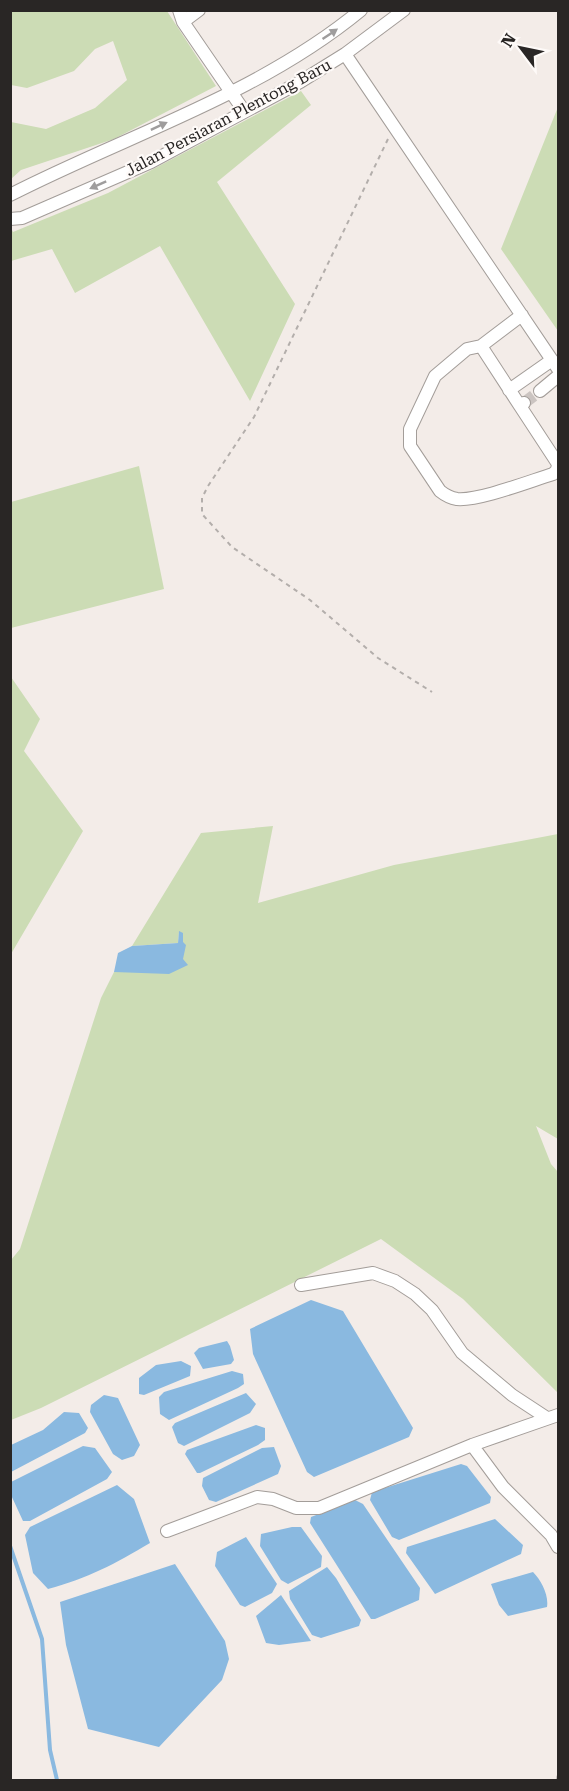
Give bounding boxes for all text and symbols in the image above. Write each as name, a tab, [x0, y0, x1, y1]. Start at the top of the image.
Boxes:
north arrow	[491, 18, 551, 78]
one-way arrow	[322, 29, 338, 40]
text: N	[497, 30, 520, 51]
street label: Jalan Persiaran Plentong Baru	[122, 55, 335, 180]
one-way arrow	[150, 121, 168, 131]
one-way arrow	[90, 180, 107, 189]

